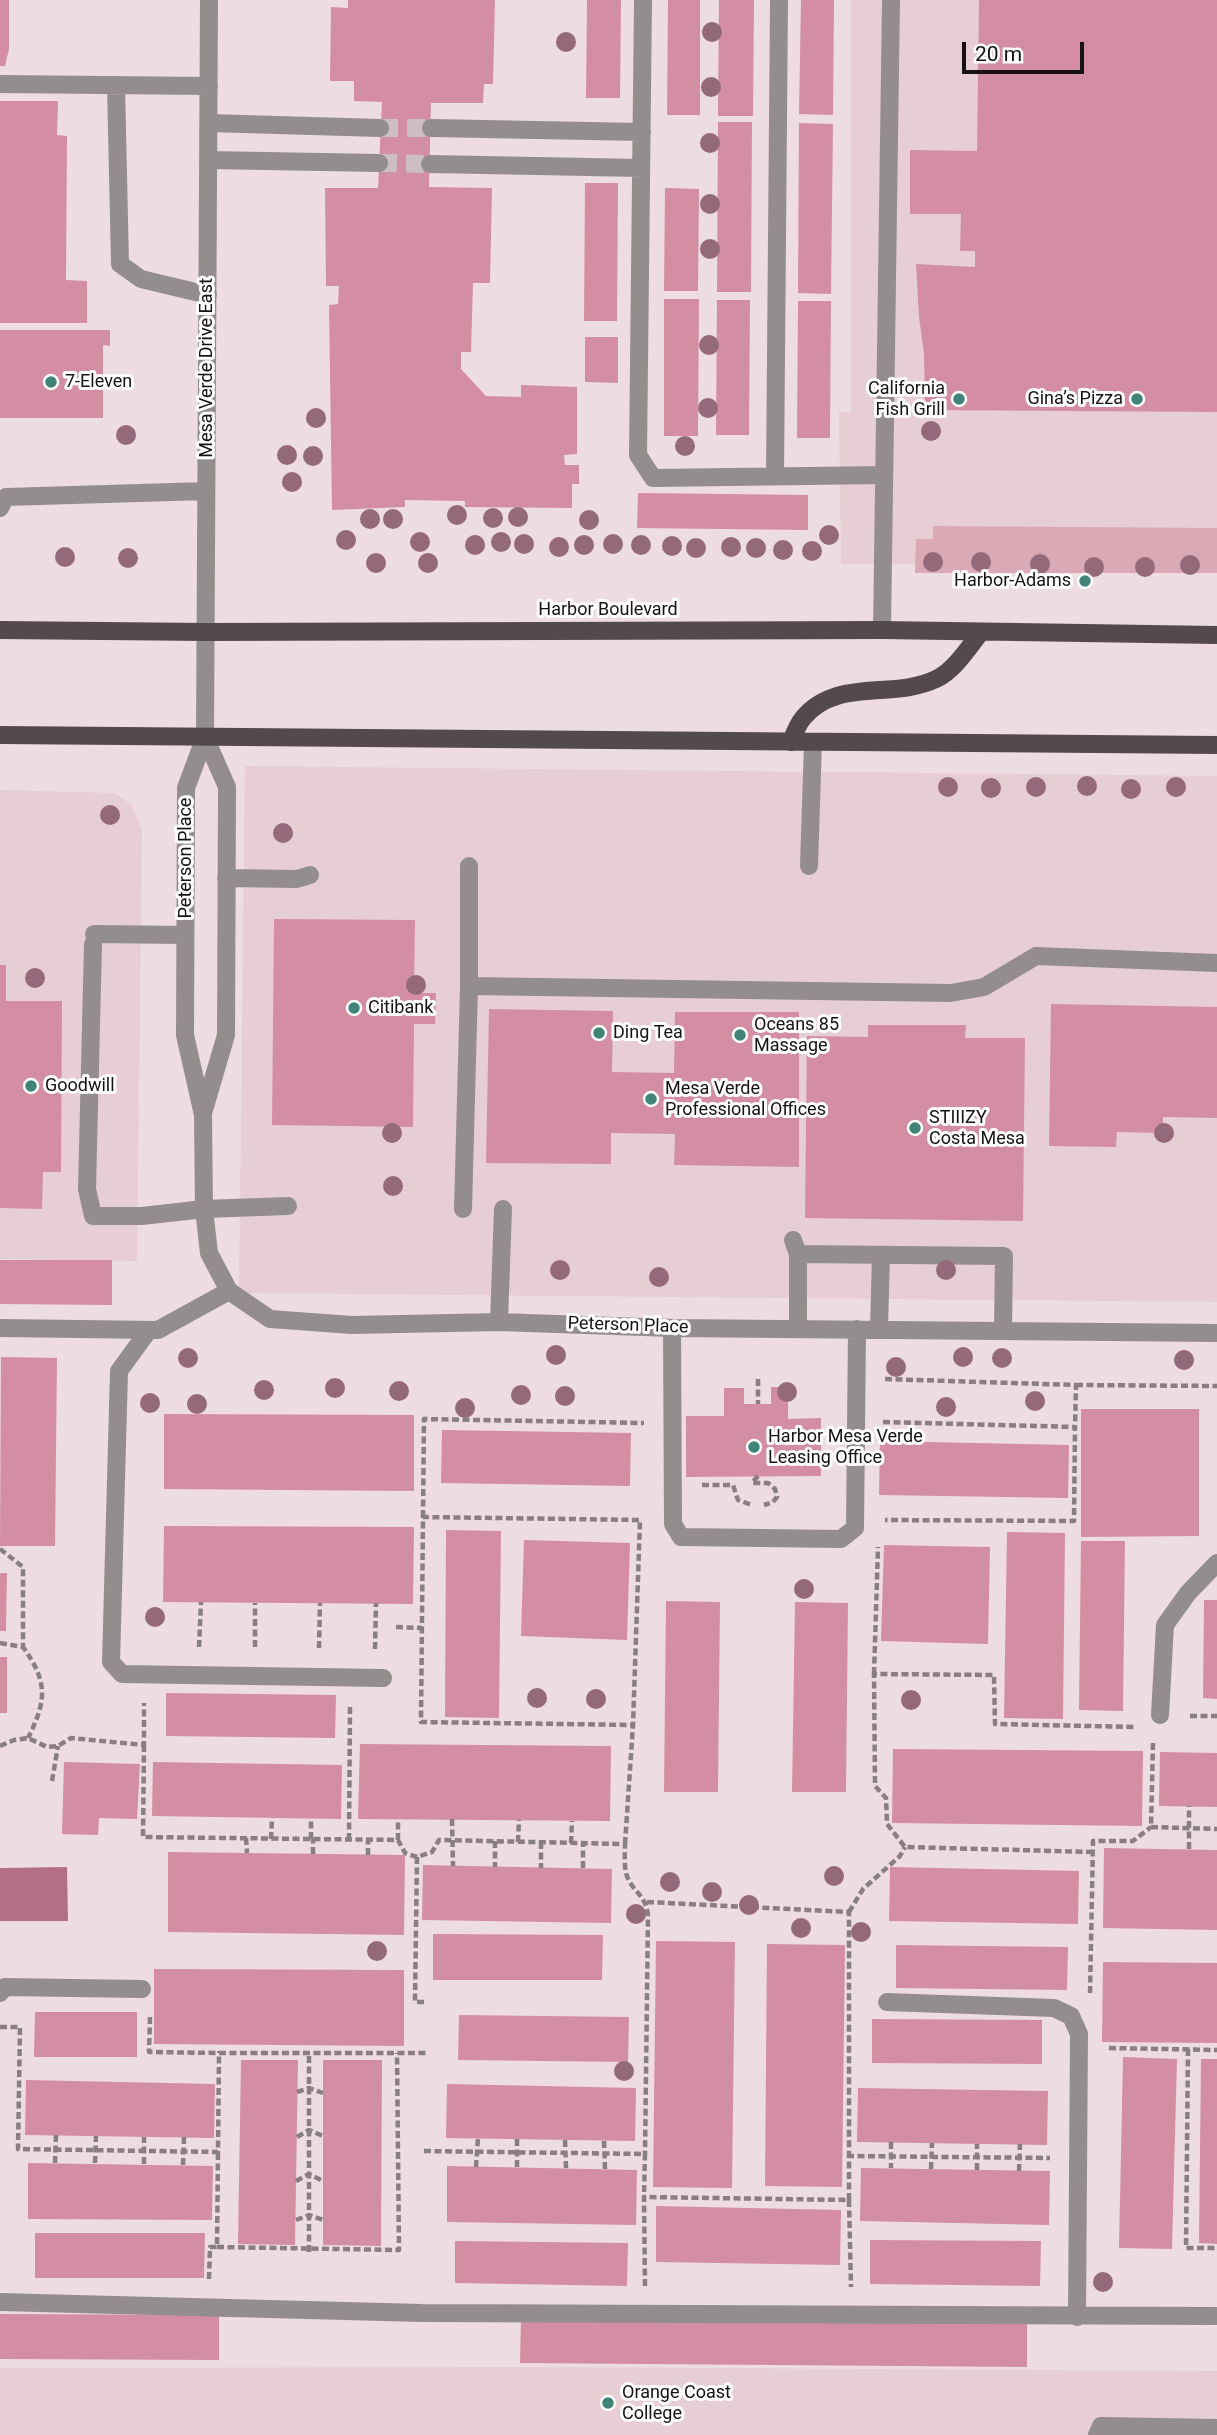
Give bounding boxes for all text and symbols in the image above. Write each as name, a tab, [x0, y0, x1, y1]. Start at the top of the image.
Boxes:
scale bar	[965, 28, 1088, 72]
text: 20 m	[975, 42, 1022, 66]
street label: Mesa Verde Drive East	[196, 278, 218, 458]
place label: 7-Eleven	[65, 371, 132, 393]
marker: 7-Eleven	[43, 374, 59, 390]
place label: California Fish Grill	[868, 378, 945, 420]
place label: Gina’s Pizza	[1027, 388, 1123, 410]
marker: California Fish Grill	[951, 391, 967, 407]
marker: Gina’s Pizza	[1129, 391, 1145, 407]
place label: Harbor-Adams	[954, 570, 1071, 592]
marker: Harbor-Adams	[1077, 573, 1093, 589]
street label: Harbor Boulevard	[538, 599, 678, 621]
street label: Peterson Place	[175, 798, 197, 918]
place label: Citibank	[368, 997, 433, 1019]
marker: Citibank	[346, 1000, 362, 1016]
place label: Oceans 85 Massage	[754, 1014, 839, 1056]
place label: Ding Tea	[613, 1022, 683, 1044]
marker: Ding Tea	[591, 1025, 607, 1041]
marker: Oceans 85 Massage	[732, 1027, 748, 1043]
place label: Goodwill	[45, 1075, 115, 1097]
marker: Goodwill	[23, 1078, 39, 1094]
place label: Mesa Verde Professional Offices	[665, 1078, 826, 1120]
marker: Mesa Verde Professional Offices	[643, 1091, 659, 1107]
place label: STIIIZY Costa Mesa	[929, 1107, 1025, 1150]
marker: STIIIZY Costa Mesa	[907, 1120, 923, 1136]
street label: Peterson Place	[567, 1313, 689, 1339]
place label: Harbor Mesa Verde Leasing Office	[768, 1426, 923, 1468]
marker: Harbor Mesa Verde Leasing Office	[746, 1439, 762, 1455]
place label: Orange Coast College	[622, 2382, 731, 2424]
marker: Orange Coast College	[600, 2395, 616, 2411]

